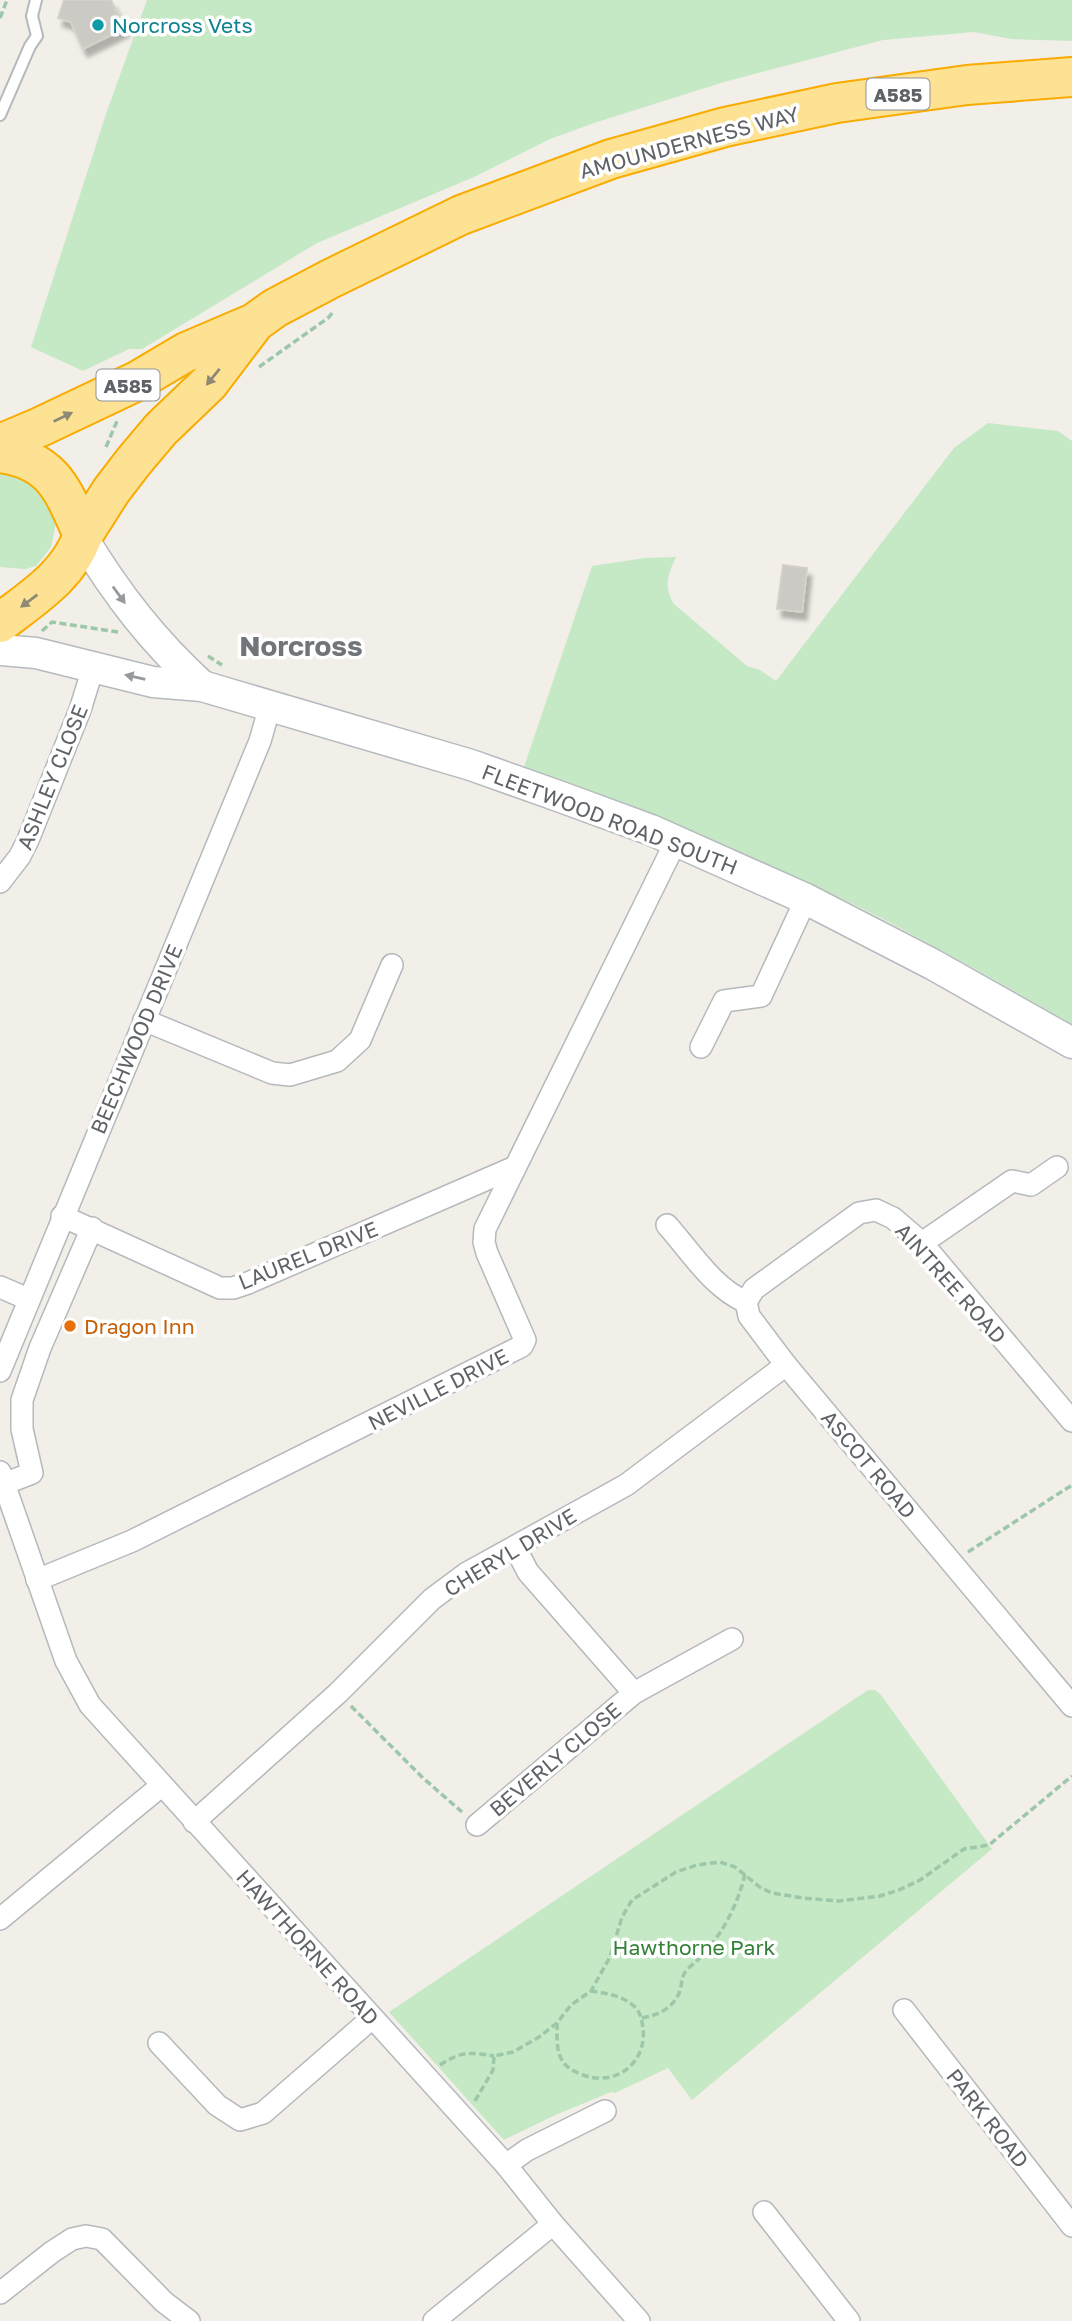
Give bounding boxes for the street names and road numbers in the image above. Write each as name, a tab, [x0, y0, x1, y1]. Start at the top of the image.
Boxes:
road number: A585	[866, 78, 930, 110]
street label: AMOUNDERNESS WAY	[577, 100, 802, 184]
road number: A585	[96, 370, 160, 400]
street label: ASHLEY CLOSE	[11, 701, 93, 853]
street label: FLEETWOOD ROAD SOUTH	[479, 758, 741, 880]
street label: BEECHWOOD DRIVE	[84, 940, 188, 1138]
street label: LAUREL DRIVE	[234, 1215, 382, 1295]
street label: AINTREE ROAD	[890, 1217, 1012, 1349]
street label: NEVILLE DRIVE	[363, 1342, 513, 1436]
street label: ASCOT ROAD	[816, 1405, 922, 1523]
street label: CHERYL DRIVE	[439, 1502, 581, 1602]
street label: BEVERLY CLOSE	[484, 1696, 626, 1822]
street label: HAWTHORNE ROAD	[231, 1864, 385, 2030]
street label: PARK ROAD	[941, 2063, 1035, 2173]

